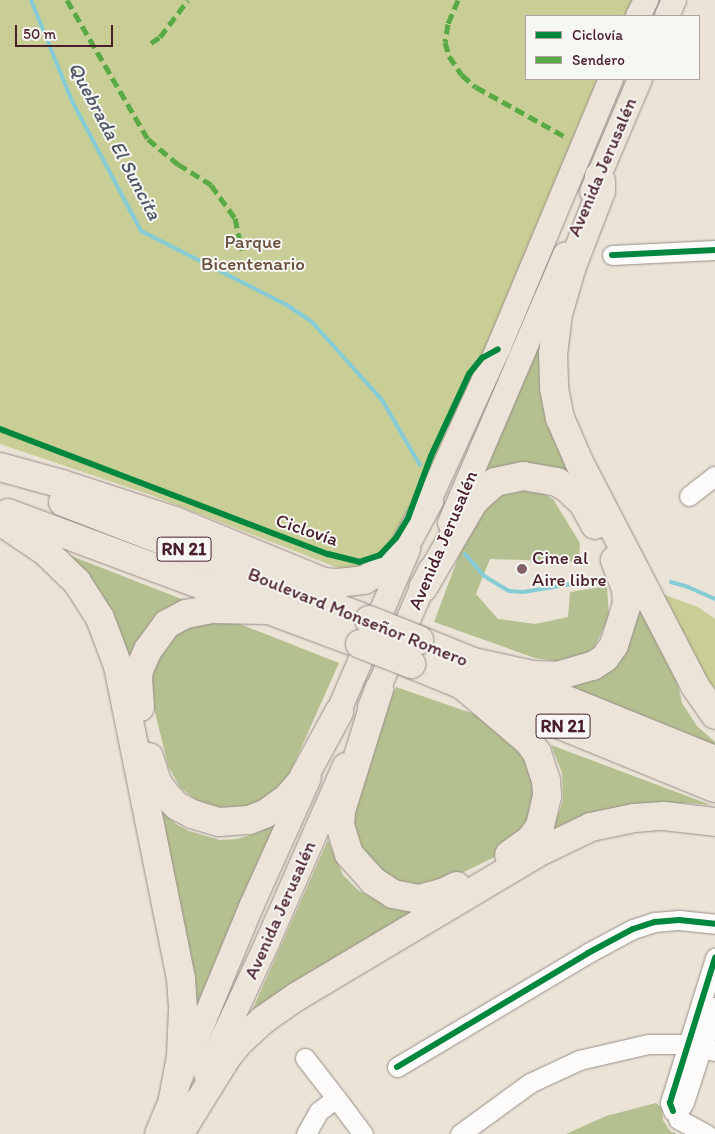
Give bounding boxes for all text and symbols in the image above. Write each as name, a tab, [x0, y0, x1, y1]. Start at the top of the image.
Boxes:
scale bar	[18, 15, 115, 47]
legend	[525, 15, 700, 80]
text: 50 m	[23, 25, 56, 43]
text: Ciclovía	[572, 26, 623, 44]
text: Sendero	[572, 51, 625, 69]
water label: Quebrada El Suncita	[63, 58, 167, 224]
street label: Avenida Jerusalén	[562, 94, 642, 240]
park label: Parque Bicentenario	[201, 231, 305, 275]
street label: Avenida Jerusalén	[403, 467, 483, 613]
street label: Ciclovía	[273, 509, 341, 551]
road number: RN 21	[156, 534, 212, 564]
place label: Cine al Aire libre	[532, 547, 607, 591]
street label: Boulevard Monseñor Romero	[244, 562, 472, 672]
marker: Cine al Aire libre	[516, 563, 528, 575]
road number: RN 21	[536, 710, 590, 741]
street label: Avenida Jerusalén	[239, 837, 321, 983]

